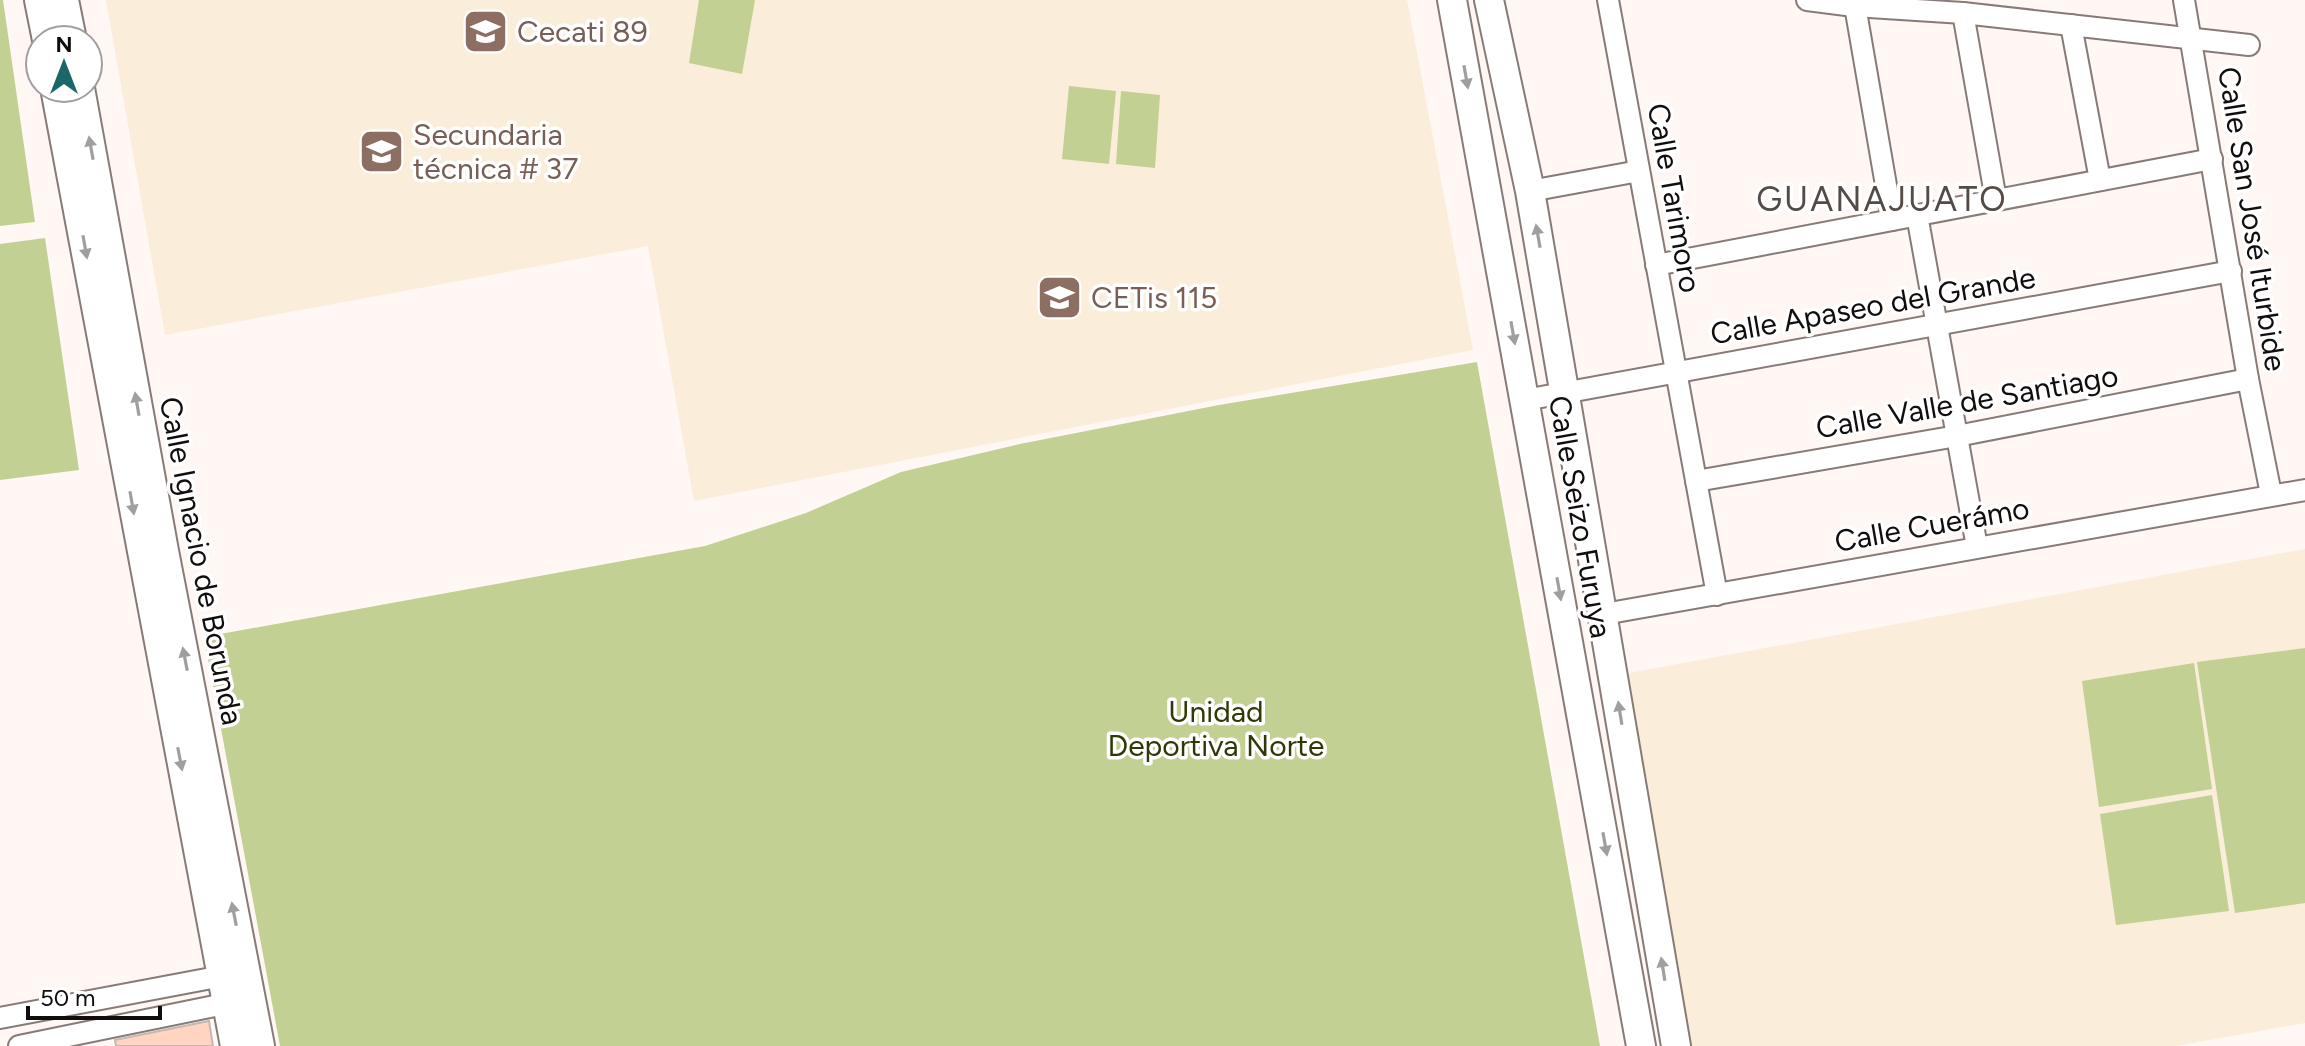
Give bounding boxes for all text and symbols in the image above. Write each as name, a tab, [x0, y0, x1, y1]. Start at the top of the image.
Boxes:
school or university icon: Cecati 89	[462, 8, 510, 56]
place label: Cecati 89	[517, 13, 648, 50]
north arrow	[24, 24, 104, 104]
text: N	[55, 31, 73, 58]
street label: Calle San José Iturbide	[2210, 64, 2295, 374]
one-way arrow	[1461, 65, 1473, 90]
street label: Calle Tarimoro	[1640, 100, 1709, 295]
place label: Secundaria técnica # 37	[413, 116, 578, 187]
school or university icon: Secundaria técnica # 37	[358, 128, 406, 176]
one-way arrow	[84, 135, 96, 160]
district label: GUANAJUATO	[1756, 179, 2008, 220]
one-way arrow	[1531, 223, 1543, 248]
one-way arrow	[79, 235, 91, 260]
street label: Calle Apaseo del Grande	[1708, 259, 2038, 352]
school or university icon: CETis 115	[1036, 274, 1084, 322]
place label: CETis 115	[1091, 279, 1217, 316]
one-way arrow	[1507, 320, 1519, 345]
street label: Calle Valle de Santiago	[1813, 357, 2121, 446]
one-way arrow	[131, 391, 143, 416]
street label: Calle Seizo Furuya	[1541, 393, 1620, 641]
street label: Calle Ignacio de Borunda	[152, 394, 251, 728]
street label: Calle Cuerámo	[1832, 489, 2032, 560]
one-way arrow	[127, 491, 139, 516]
one-way arrow	[1553, 576, 1565, 601]
one-way arrow	[178, 646, 190, 671]
park label: Unidad Deportiva Norte	[1108, 693, 1324, 764]
one-way arrow	[1613, 700, 1626, 725]
one-way arrow	[175, 746, 187, 771]
one-way arrow	[1599, 832, 1611, 857]
one-way arrow	[227, 902, 240, 927]
one-way arrow	[1656, 956, 1669, 981]
scale bar	[28, 970, 160, 1020]
text: 50 m	[40, 983, 96, 1012]

